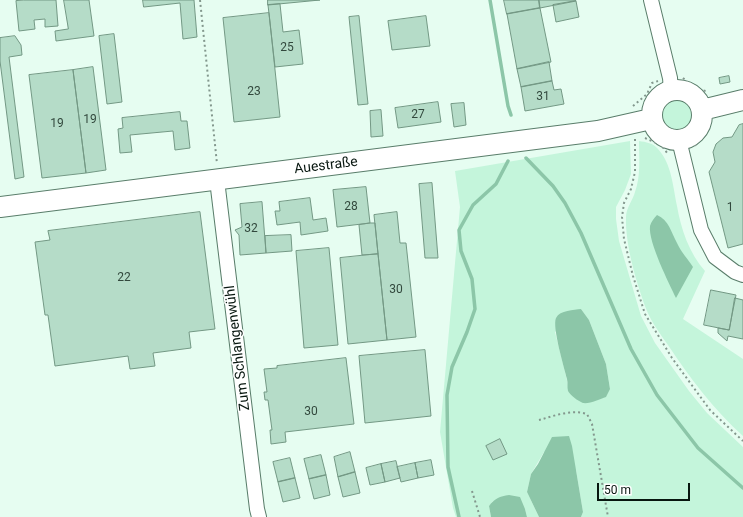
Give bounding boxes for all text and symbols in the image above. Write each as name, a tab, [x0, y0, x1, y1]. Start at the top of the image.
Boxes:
house number: 25	[280, 41, 294, 55]
house number: 23	[247, 85, 261, 99]
house number: 31	[536, 90, 550, 104]
house number: 27	[411, 108, 425, 122]
house number: 19	[83, 113, 97, 127]
house number: 19	[50, 117, 64, 131]
street label: Auestraße	[293, 154, 359, 178]
house number: 28	[344, 200, 358, 214]
house number: 1	[727, 201, 733, 215]
house number: 32	[244, 222, 258, 236]
house number: 22	[117, 271, 131, 285]
house number: 30	[389, 283, 403, 297]
street label: Zum Schlangenwühl	[222, 284, 254, 412]
house number: 30	[304, 405, 318, 419]
scale bar	[599, 475, 692, 501]
text: 50 m	[604, 483, 631, 497]

